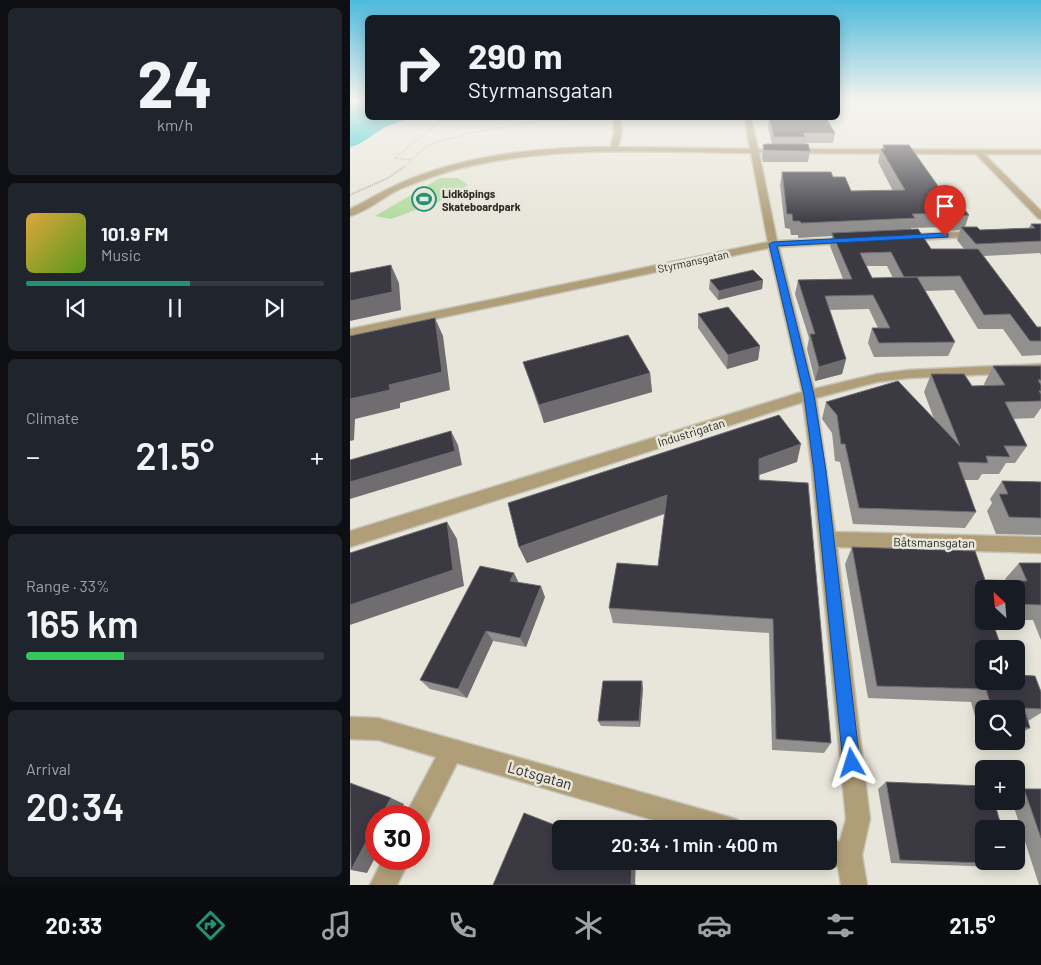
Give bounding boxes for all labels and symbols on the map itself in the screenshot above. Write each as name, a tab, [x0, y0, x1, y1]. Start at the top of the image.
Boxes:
pin	[924, 185, 966, 236]
sports icon: Lidköpings Skateboardpark	[411, 186, 437, 212]
place label: Lidköpings Skateboardpark	[442, 187, 521, 213]
street label: Styrmansgatan	[656, 247, 730, 275]
street label: Industrigatan	[656, 415, 726, 449]
street label: Båtsmansgatan	[893, 534, 975, 550]
north arrow	[975, 580, 1025, 630]
position arrow	[825, 736, 877, 788]
street label: Lotsgatan	[506, 757, 574, 793]
speed limit sign: 30	[365, 805, 430, 870]

